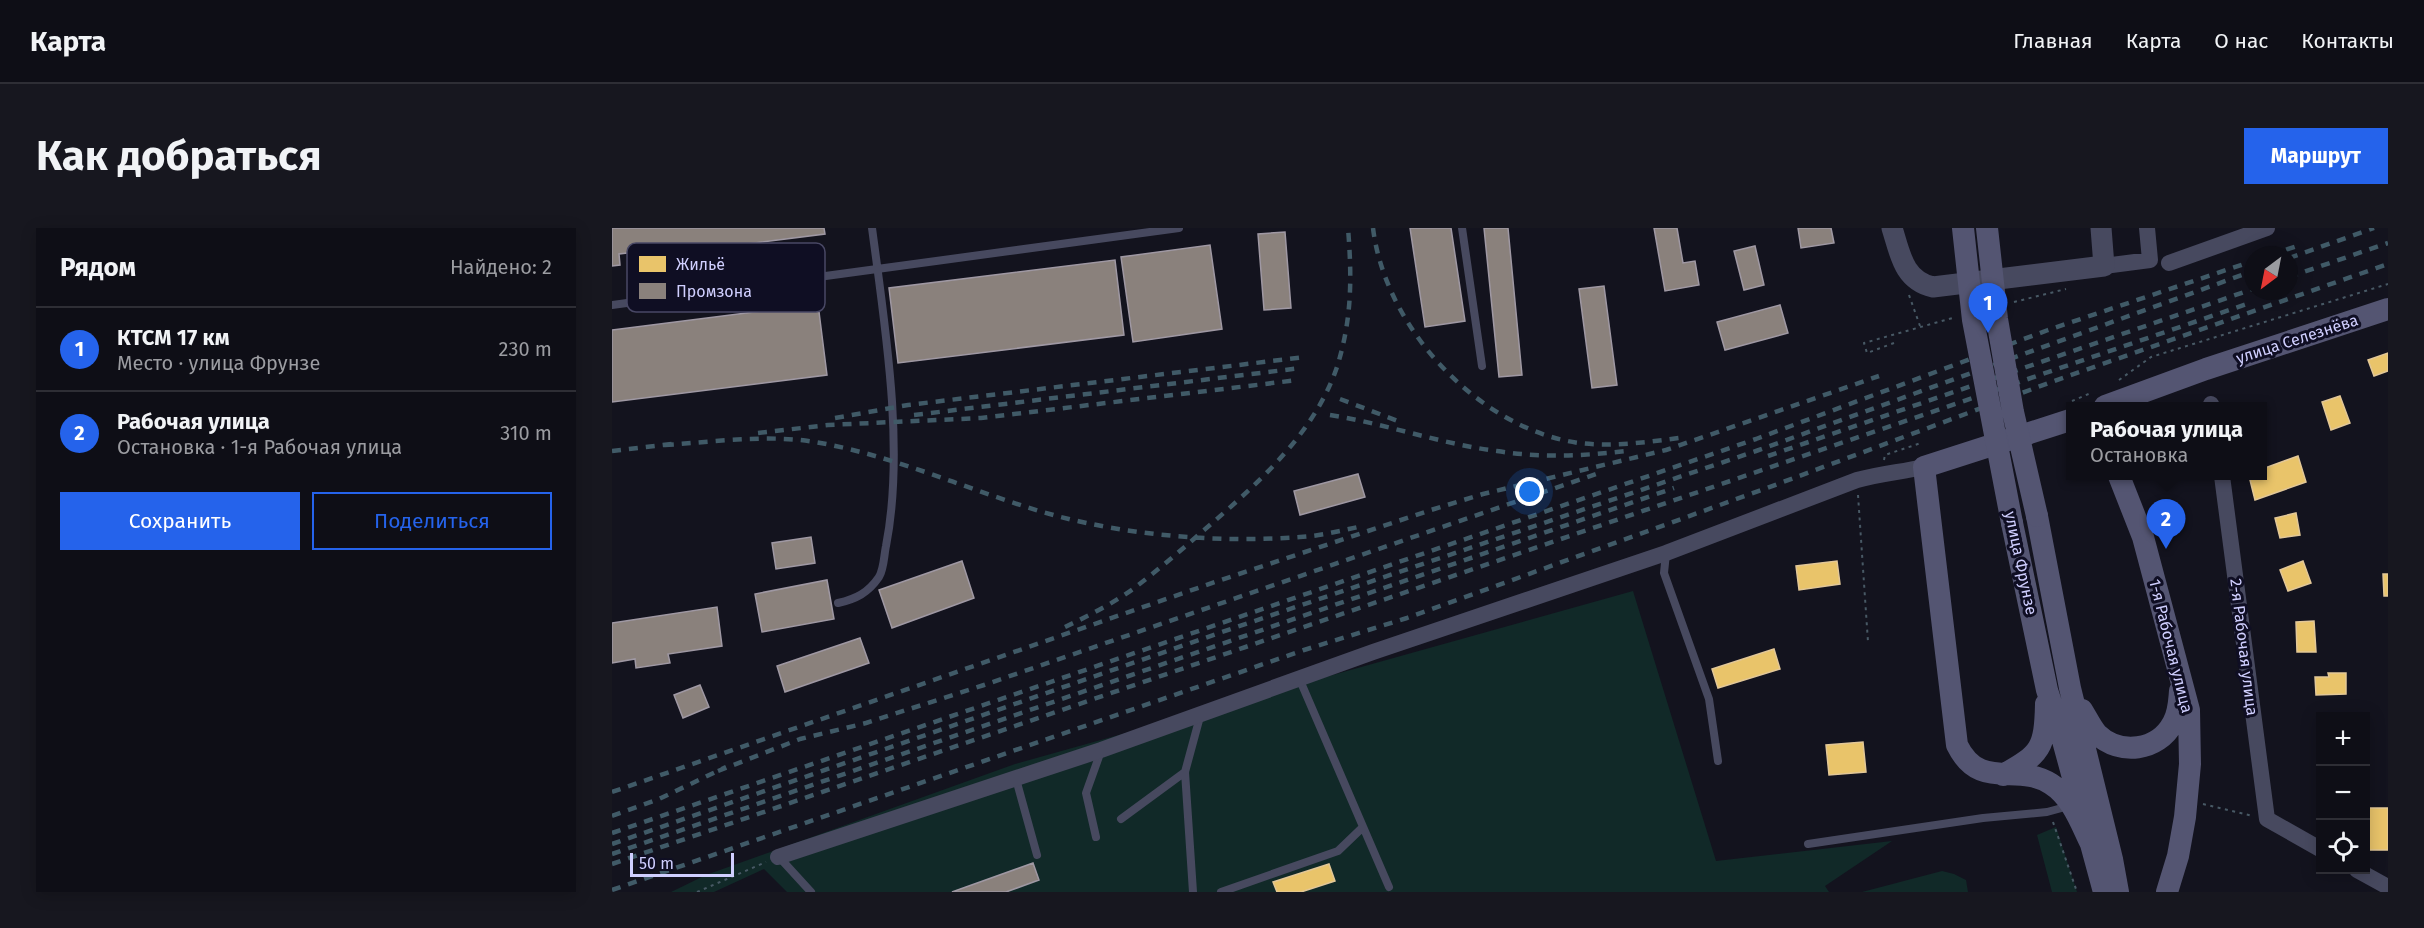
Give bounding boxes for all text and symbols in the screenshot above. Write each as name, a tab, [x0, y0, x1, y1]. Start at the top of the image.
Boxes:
text: Карта	[30, 25, 106, 58]
text: Главная	[2013, 28, 2093, 54]
text: Карта	[2126, 28, 2181, 54]
text: О нас	[2214, 28, 2268, 54]
text: Контакты	[2301, 28, 2394, 54]
button: Маршрут	[2244, 128, 2388, 184]
text: Как добраться	[36, 131, 322, 181]
legend	[627, 243, 825, 312]
north arrow	[2244, 246, 2298, 300]
text: Рядом	[60, 252, 136, 283]
text: Найдено: 2	[450, 255, 552, 279]
text: Жильё	[676, 255, 725, 274]
text: Промзона	[676, 282, 752, 301]
pin: 1	[1968, 284, 2008, 333]
street label: улица Селезнёва	[2234, 310, 2360, 368]
text: КТСМ 17 км	[117, 324, 229, 351]
text: 1	[75, 337, 84, 361]
text: 230 m	[499, 337, 552, 361]
text: Место · улица Фрунзе	[117, 351, 320, 375]
popup	[2066, 402, 2267, 480]
text: Рабочая улица	[117, 408, 270, 435]
text: Рабочая улица	[2090, 416, 2243, 443]
text: 2	[74, 421, 85, 445]
text: 310 m	[500, 421, 552, 445]
text: Остановка · 1-я Рабочая улица	[117, 435, 402, 459]
text: Остановка	[2090, 443, 2188, 467]
your location	[1515, 477, 1544, 506]
button: Сохранить	[60, 492, 300, 550]
button: Поделиться	[312, 492, 552, 550]
pin: 2	[2146, 500, 2186, 549]
street label: улица Фрунзе	[2001, 509, 2041, 617]
street label: 1-я Рабочая улица	[2145, 577, 2197, 715]
street label: 2-я Рабочая улица	[2226, 577, 2262, 717]
map controls	[2316, 712, 2370, 874]
button: +	[2316, 712, 2370, 766]
button: −	[2316, 766, 2370, 820]
button: locate	[2316, 820, 2370, 874]
scale bar	[630, 850, 734, 878]
text: 50 m	[639, 854, 674, 873]

